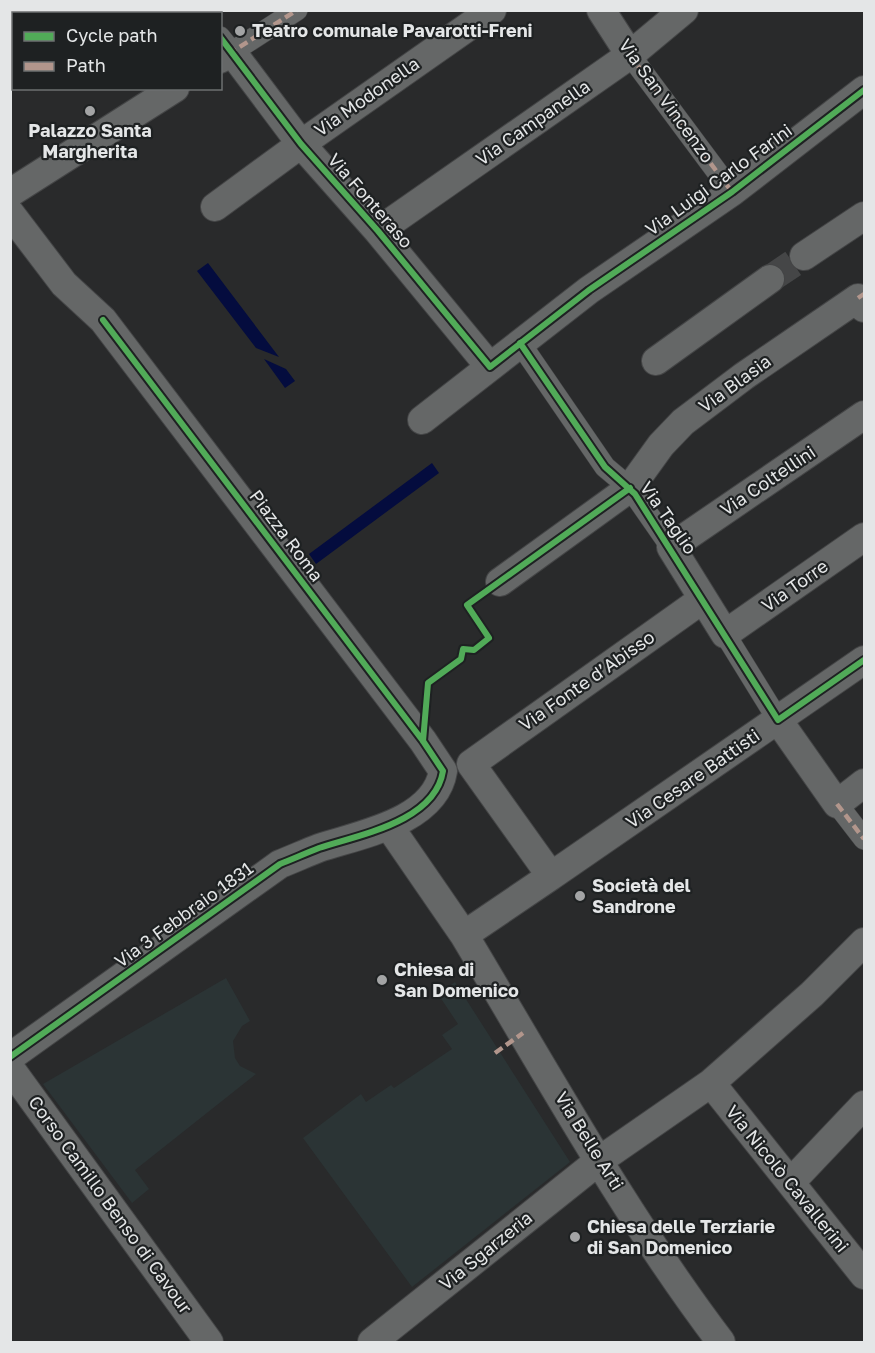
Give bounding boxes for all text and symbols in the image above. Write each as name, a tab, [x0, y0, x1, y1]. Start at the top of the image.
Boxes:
legend	[12, 12, 222, 90]
place label: Teatro comunale Pavarotti-Freni	[252, 19, 533, 41]
text: Cycle path	[66, 24, 158, 46]
marker: Teatro comunale Pavarotti-Freni	[233, 24, 247, 38]
street label: Via San Vincenzo	[614, 34, 719, 167]
street label: Via Modonella	[310, 52, 423, 140]
text: Path	[66, 54, 106, 76]
street label: Via Campanella	[471, 75, 594, 170]
marker: Palazzo Santa Margherita	[83, 104, 97, 118]
place label: Palazzo Santa Margherita	[28, 119, 152, 162]
street label: Via Luigi Carlo Farini	[641, 119, 796, 240]
street label: Via Fonteraso	[323, 148, 418, 252]
street label: Via Blasia	[694, 350, 775, 417]
street label: Via Coltellini	[716, 440, 819, 520]
street label: Via Taglio	[636, 477, 702, 558]
street label: Piazza Roma	[245, 485, 328, 586]
street label: Via Torre	[757, 554, 832, 616]
street label: Via Fonte d’Abisso	[514, 625, 658, 735]
street label: Via Cesare Battisti	[621, 724, 764, 833]
street label: Via 3 Febbraio 1831	[110, 856, 257, 972]
place label: Società del Sandrone	[592, 874, 691, 917]
marker: Società del Sandrone	[573, 889, 587, 903]
place label: Chiesa di San Domenico	[394, 958, 519, 1001]
marker: Chiesa di San Domenico	[375, 973, 389, 987]
street label: Via Belle Arti	[551, 1087, 629, 1194]
street label: Corso Camillo Benso di Cavour	[24, 1091, 197, 1318]
street label: Via Nicolò Cavallerini	[722, 1100, 854, 1256]
street label: Via Sgarzeria	[434, 1206, 536, 1294]
place label: Chiesa delle Terziarie di San Domenico	[587, 1215, 776, 1258]
marker: Chiesa delle Terziarie di San Domenico	[568, 1230, 582, 1244]

